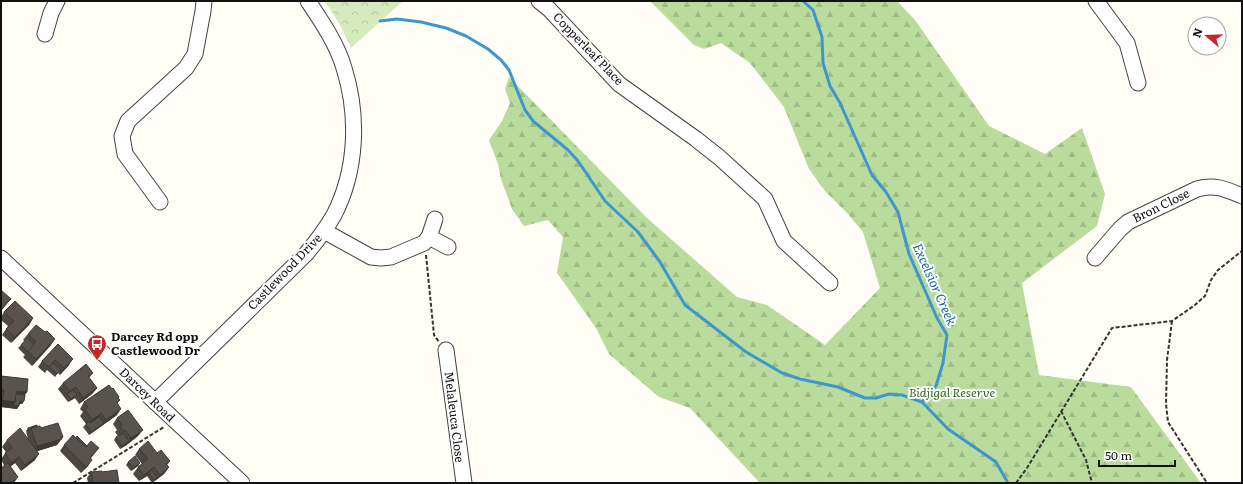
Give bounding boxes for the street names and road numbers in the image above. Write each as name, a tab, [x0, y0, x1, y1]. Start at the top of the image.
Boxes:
street label: Copperleaf Place	[549, 8, 628, 89]
street label: Bron Close	[1129, 184, 1192, 227]
street label: Castlewood Drive	[243, 229, 326, 314]
street label: Darcey Road	[116, 363, 180, 426]
street label: Melaleuca Close	[440, 370, 470, 463]

